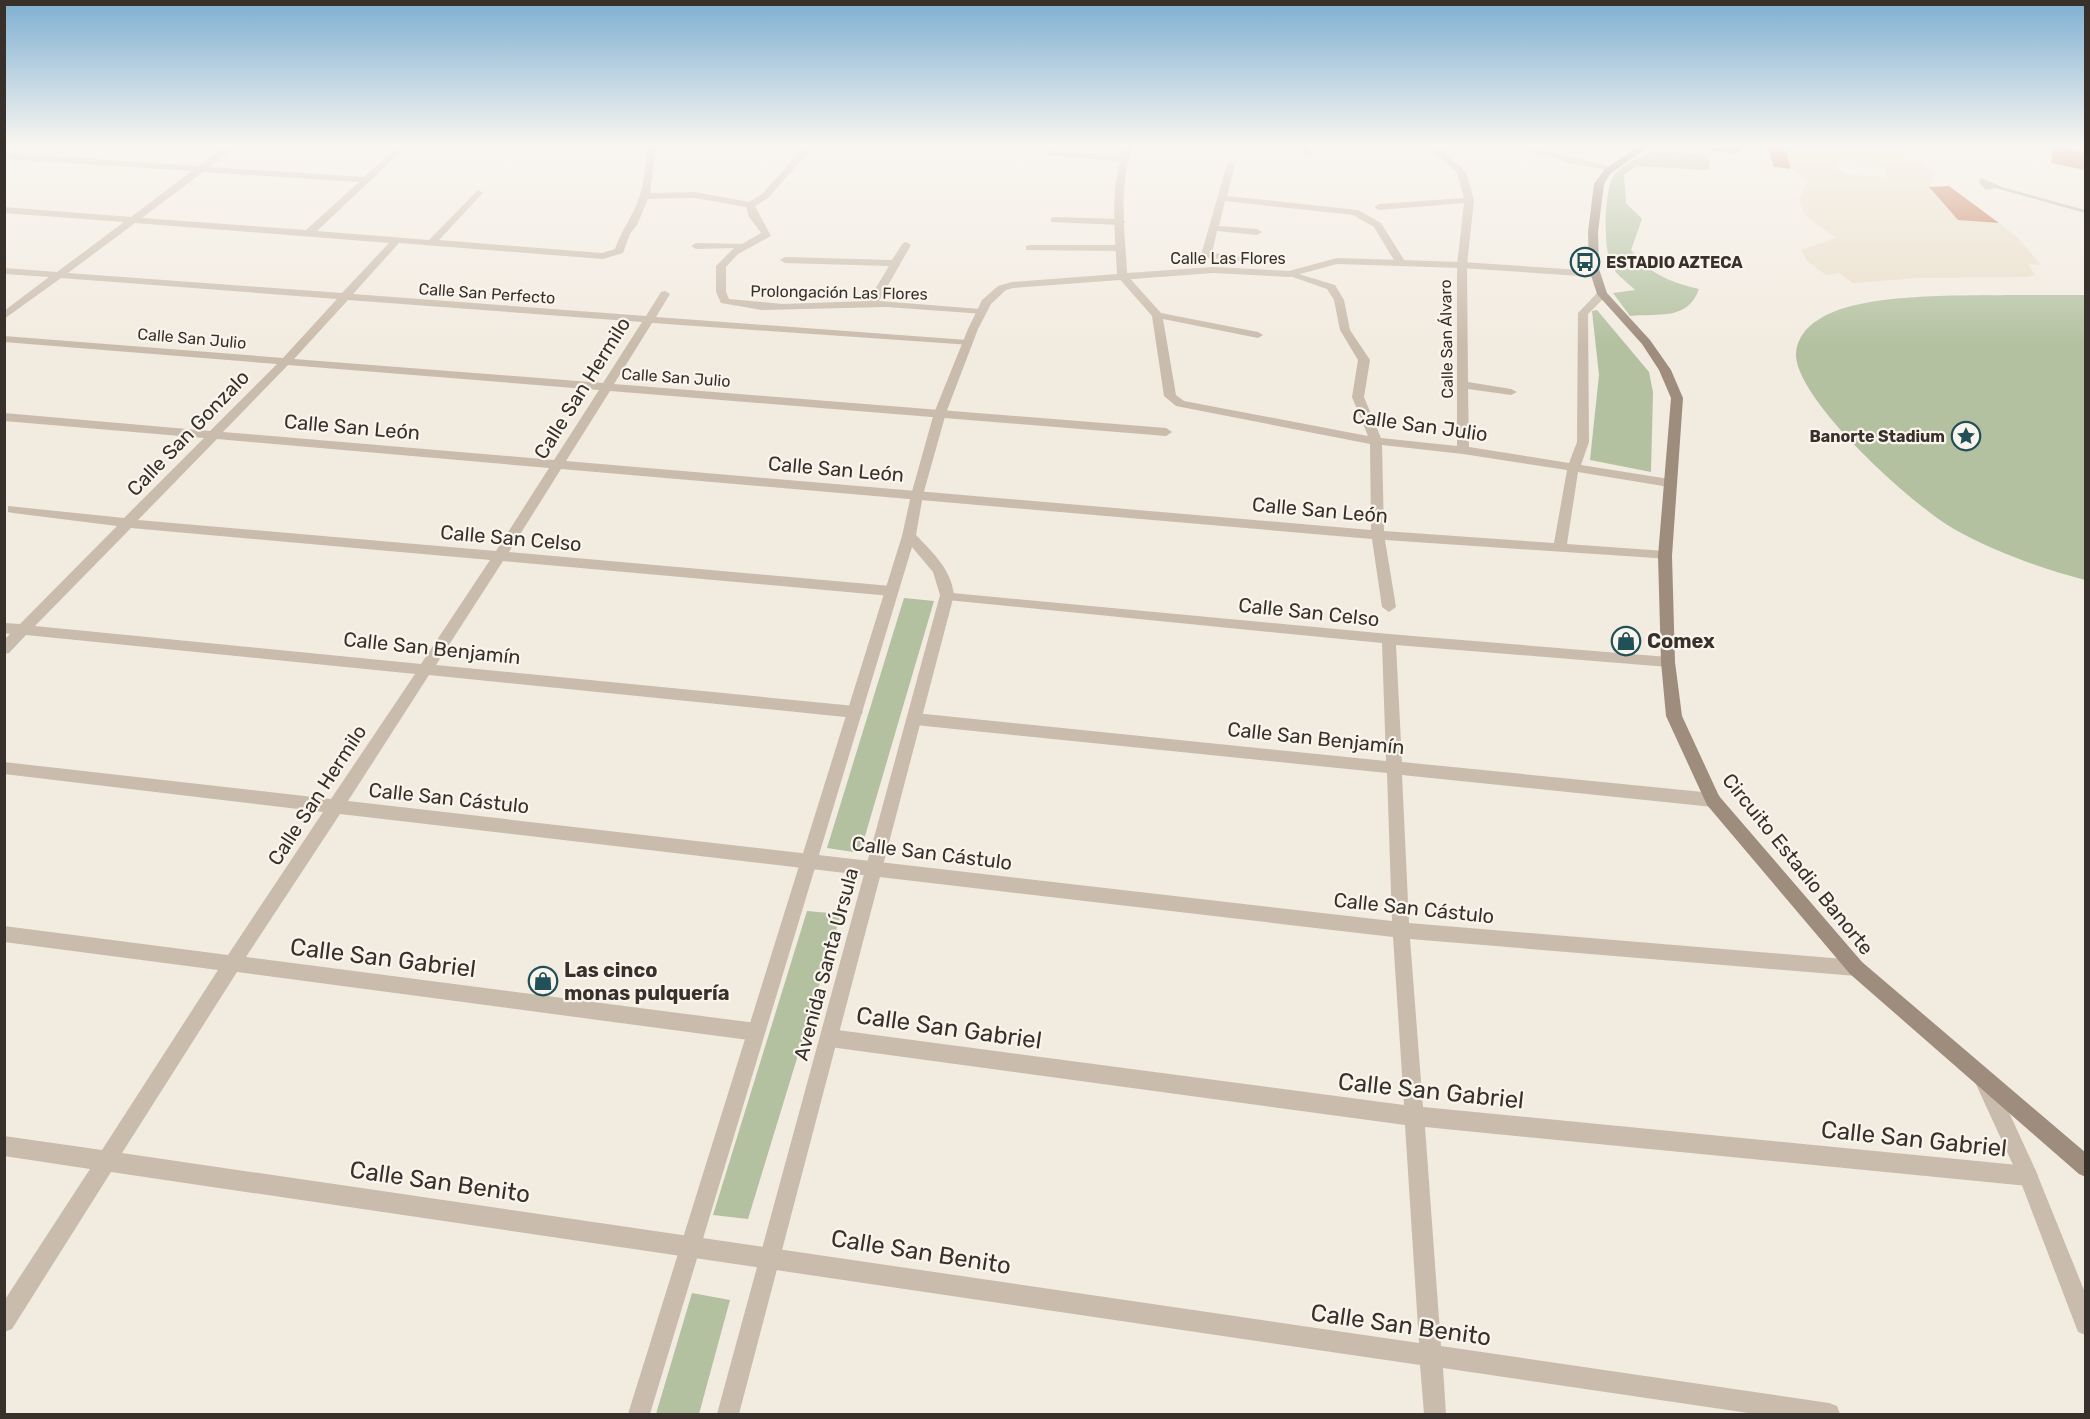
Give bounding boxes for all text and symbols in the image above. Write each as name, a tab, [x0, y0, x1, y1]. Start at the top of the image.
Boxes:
bus stop icon: ESTADIO AZTECA	[1569, 246, 1601, 278]
street label: Calle Las Flores	[1170, 249, 1286, 268]
place label: ESTADIO AZTECA	[1606, 253, 1743, 272]
street label: Calle San Perfecto	[418, 279, 556, 308]
street label: Calle San Álvaro	[1436, 279, 1457, 399]
street label: Prolongación Las Flores	[750, 281, 928, 304]
street label: Calle San Hermilo	[529, 313, 635, 463]
street label: Calle San Julio	[137, 324, 247, 353]
street label: Calle San Julio	[621, 364, 731, 391]
street label: Calle San Gonzalo	[122, 365, 254, 501]
street label: Calle San Julio	[1351, 404, 1489, 446]
street label: Calle San León	[283, 409, 421, 445]
place icon: Banorte Stadium	[1950, 420, 1982, 452]
place label: Banorte Stadium	[1809, 427, 1945, 446]
street label: Calle San León	[767, 451, 905, 487]
street label: Calle San León	[1251, 492, 1389, 528]
street label: Calle San Celso	[439, 520, 583, 556]
street label: Calle San Celso	[1237, 593, 1381, 631]
shop icon: Comex	[1610, 625, 1642, 657]
street label: Calle San Benjamín	[342, 627, 522, 669]
place label: Comex	[1647, 629, 1715, 653]
street label: Calle San Benjamín	[1226, 717, 1406, 759]
street label: Calle San Hermilo	[263, 720, 371, 870]
street label: Circuito Estadio Banorte	[1717, 768, 1879, 960]
street label: Calle San Cástulo	[367, 778, 531, 818]
street label: Calle San Cástulo	[850, 831, 1014, 875]
street label: Avenida Santa Úrsula	[789, 865, 863, 1063]
street label: Calle San Cástulo	[1332, 888, 1496, 928]
street label: Calle San Gabriel	[289, 933, 477, 983]
place label: Las cinco monas pulquería	[564, 958, 730, 1005]
shop icon: Las cinco monas pulquería	[527, 965, 559, 997]
street label: Calle San Gabriel	[855, 1001, 1043, 1055]
street label: Calle San Gabriel	[1337, 1067, 1525, 1115]
street label: Calle San Gabriel	[1820, 1115, 2008, 1163]
street label: Calle San Benito	[348, 1155, 532, 1209]
street label: Calle San Benito	[829, 1224, 1013, 1280]
street label: Calle San Benito	[1309, 1298, 1493, 1352]

